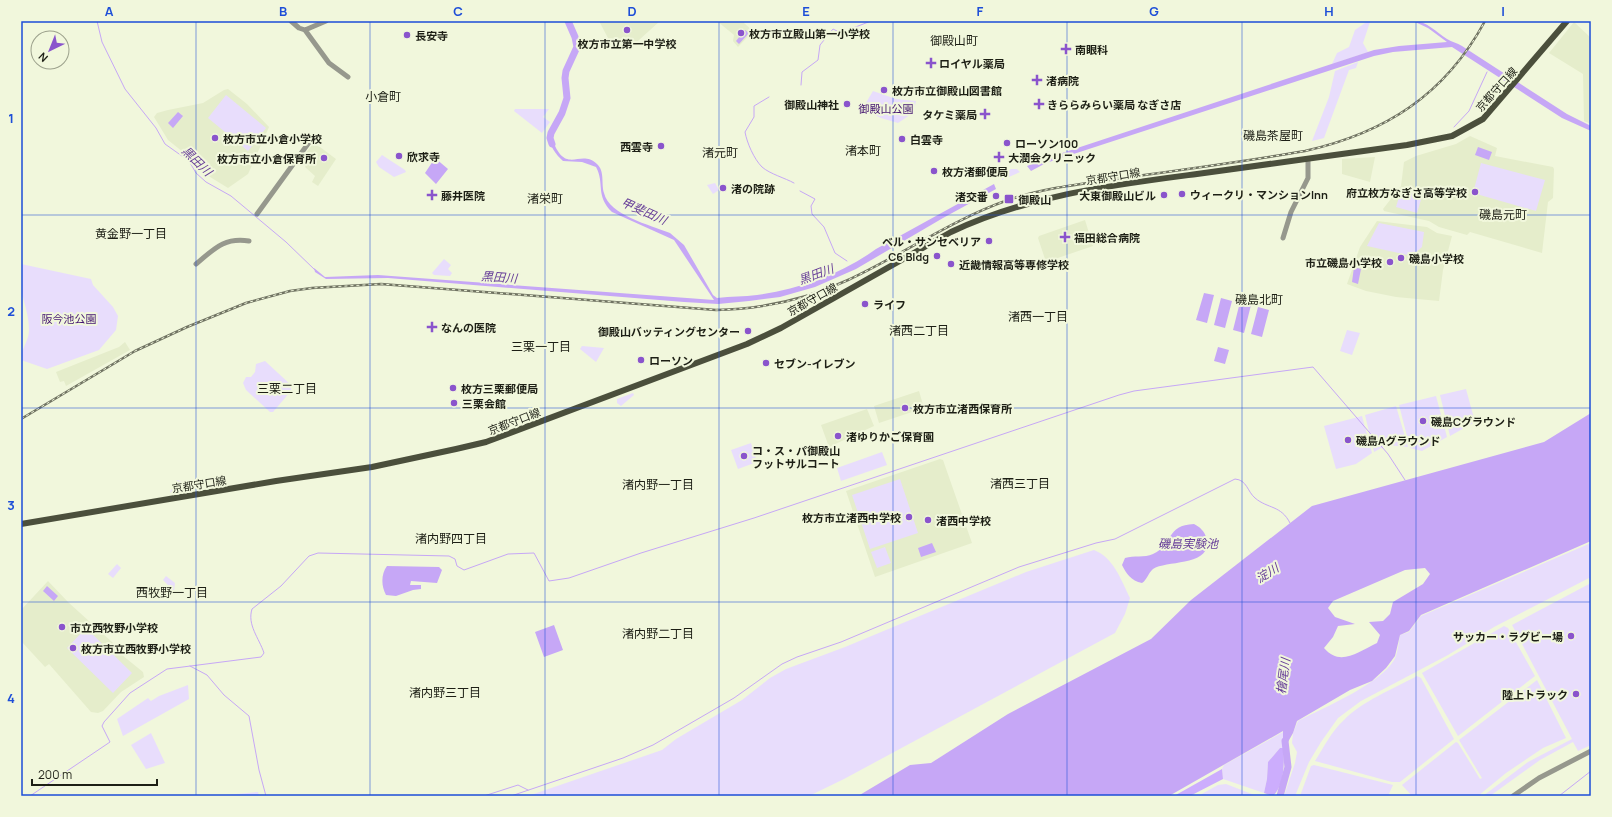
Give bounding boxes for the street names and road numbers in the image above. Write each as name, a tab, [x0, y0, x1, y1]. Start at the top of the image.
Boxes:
street label: 京都守口線	[1472, 64, 1520, 114]
street label: 京都守口線	[1085, 164, 1141, 188]
street label: 京都守口線	[784, 279, 840, 319]
street label: 京都守口線	[486, 404, 542, 438]
street label: 京都守口線	[171, 472, 227, 496]

